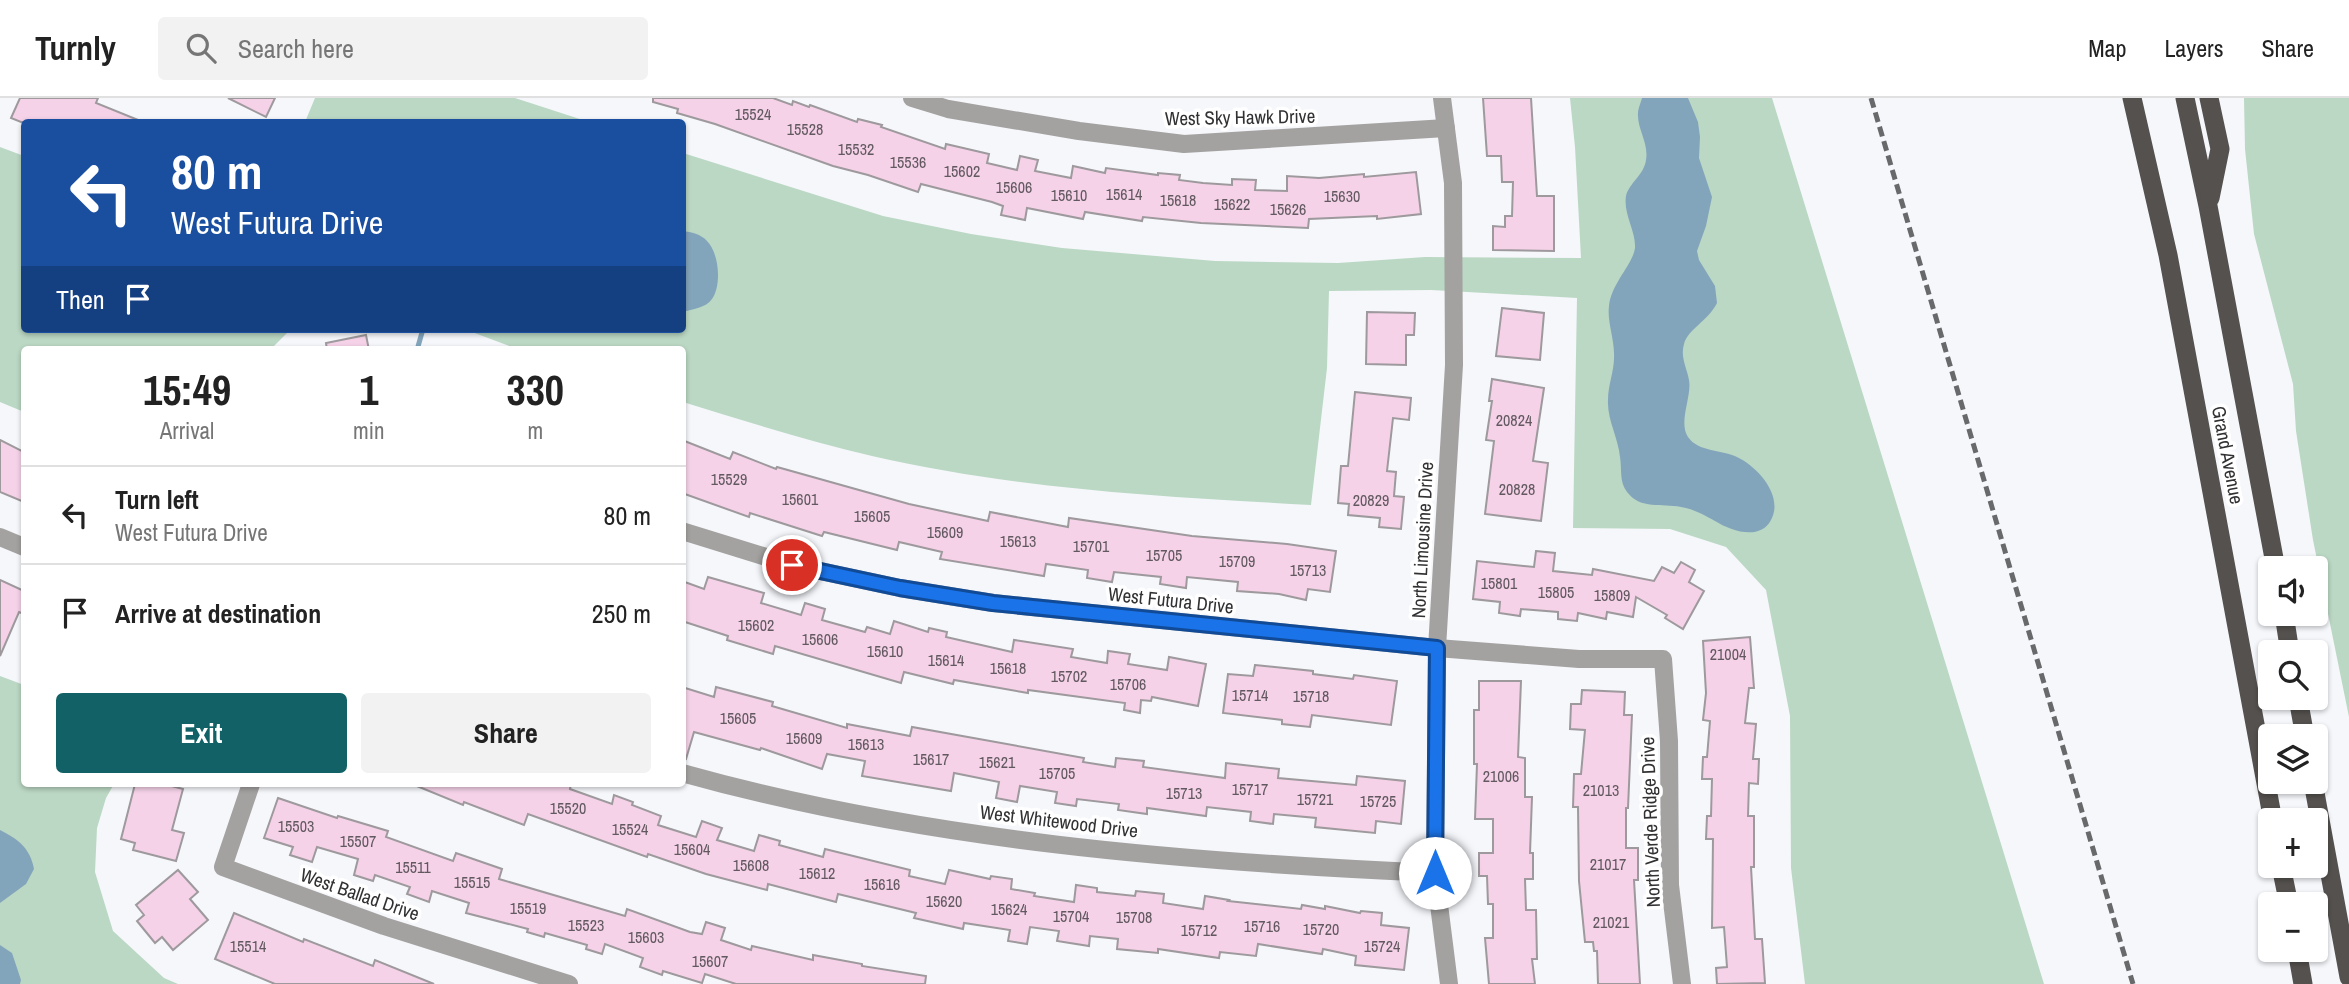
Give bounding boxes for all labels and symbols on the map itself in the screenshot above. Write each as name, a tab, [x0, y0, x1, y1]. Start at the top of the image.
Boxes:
house number: 15524	[735, 103, 771, 125]
street label: West Sky Hawk Drive	[1165, 103, 1315, 131]
house number: 15528	[787, 118, 823, 140]
house number: 15532	[838, 138, 874, 160]
house number: 15536	[890, 151, 926, 173]
house number: 15602	[944, 160, 980, 182]
house number: 15606	[996, 176, 1032, 198]
house number: 15614	[1106, 183, 1142, 205]
house number: 15610	[1051, 184, 1087, 206]
house number: 15630	[1324, 185, 1360, 207]
house number: 15618	[1160, 189, 1196, 211]
house number: 15622	[1214, 193, 1250, 215]
house number: 15626	[1270, 198, 1306, 220]
street label: Grand Avenue	[2206, 404, 2250, 506]
house number: 20824	[1496, 409, 1532, 431]
street label: North Limousine Drive	[1405, 461, 1439, 619]
house number: 15529	[711, 468, 747, 490]
house number: 20828	[1499, 478, 1535, 500]
house number: 15601	[782, 488, 819, 510]
house number: 20829	[1353, 489, 1389, 511]
house number: 15605	[854, 505, 890, 527]
house number: 15609	[927, 521, 963, 543]
house number: 15613	[1000, 530, 1036, 552]
pin	[762, 535, 822, 595]
house number: 15701	[1073, 535, 1110, 557]
house number: 15705	[1146, 544, 1182, 566]
house number: 15709	[1219, 550, 1255, 572]
house number: 15713	[1290, 559, 1326, 581]
house number: 15801	[1481, 572, 1518, 594]
street label: West Futura Drive	[1107, 580, 1235, 620]
house number: 15805	[1538, 581, 1574, 603]
house number: 15809	[1594, 584, 1630, 606]
house number: 15602	[738, 614, 774, 636]
house number: 15606	[802, 628, 838, 650]
house number: 15610	[867, 640, 903, 662]
house number: 21004	[1710, 643, 1746, 665]
house number: 15614	[928, 649, 964, 671]
house number: 15618	[990, 657, 1026, 679]
house number: 15702	[1051, 665, 1087, 687]
house number: 15706	[1110, 673, 1146, 695]
house number: 15714	[1232, 684, 1268, 706]
house number: 15718	[1293, 685, 1329, 707]
house number: 15605	[720, 707, 756, 729]
house number: 15609	[786, 727, 822, 749]
house number: 15613	[848, 733, 884, 755]
street label: North Verde Ridge Drive	[1634, 736, 1666, 908]
house number: 15617	[913, 748, 949, 770]
house number: 15621	[979, 751, 1016, 773]
house number: 15705	[1039, 762, 1075, 784]
house number: 21006	[1483, 765, 1519, 787]
house number: 15717	[1232, 778, 1268, 800]
house number: 21013	[1583, 779, 1619, 801]
house number: 15713	[1166, 782, 1202, 804]
house number: 15721	[1297, 788, 1334, 810]
house number: 15725	[1360, 790, 1396, 812]
house number: 15520	[550, 797, 586, 819]
street label: West Whitewood Drive	[978, 798, 1140, 844]
house number: 15503	[278, 815, 314, 837]
house number: 15524	[612, 818, 648, 840]
house number: 15507	[340, 830, 376, 852]
position arrow	[1398, 836, 1472, 910]
house number: 15604	[674, 838, 710, 860]
house number: 21017	[1590, 853, 1626, 875]
house number: 15608	[733, 854, 769, 876]
house number: 15511	[395, 856, 431, 878]
street label: West Ballad Drive	[297, 861, 423, 927]
house number: 15612	[799, 862, 835, 884]
house number: 15515	[454, 871, 490, 893]
house number: 15616	[864, 873, 900, 895]
house number: 15620	[926, 890, 962, 912]
house number: 15519	[510, 897, 546, 919]
house number: 15624	[991, 898, 1027, 920]
house number: 15704	[1053, 905, 1089, 927]
house number: 15708	[1116, 906, 1152, 928]
house number: 21021	[1593, 911, 1630, 933]
house number: 15523	[568, 914, 604, 936]
house number: 15716	[1244, 915, 1280, 937]
house number: 15720	[1303, 918, 1339, 940]
house number: 15712	[1181, 919, 1217, 941]
house number: 15603	[628, 926, 664, 948]
house number: 15514	[230, 935, 266, 957]
house number: 15724	[1364, 935, 1400, 957]
house number: 15607	[692, 950, 728, 972]

